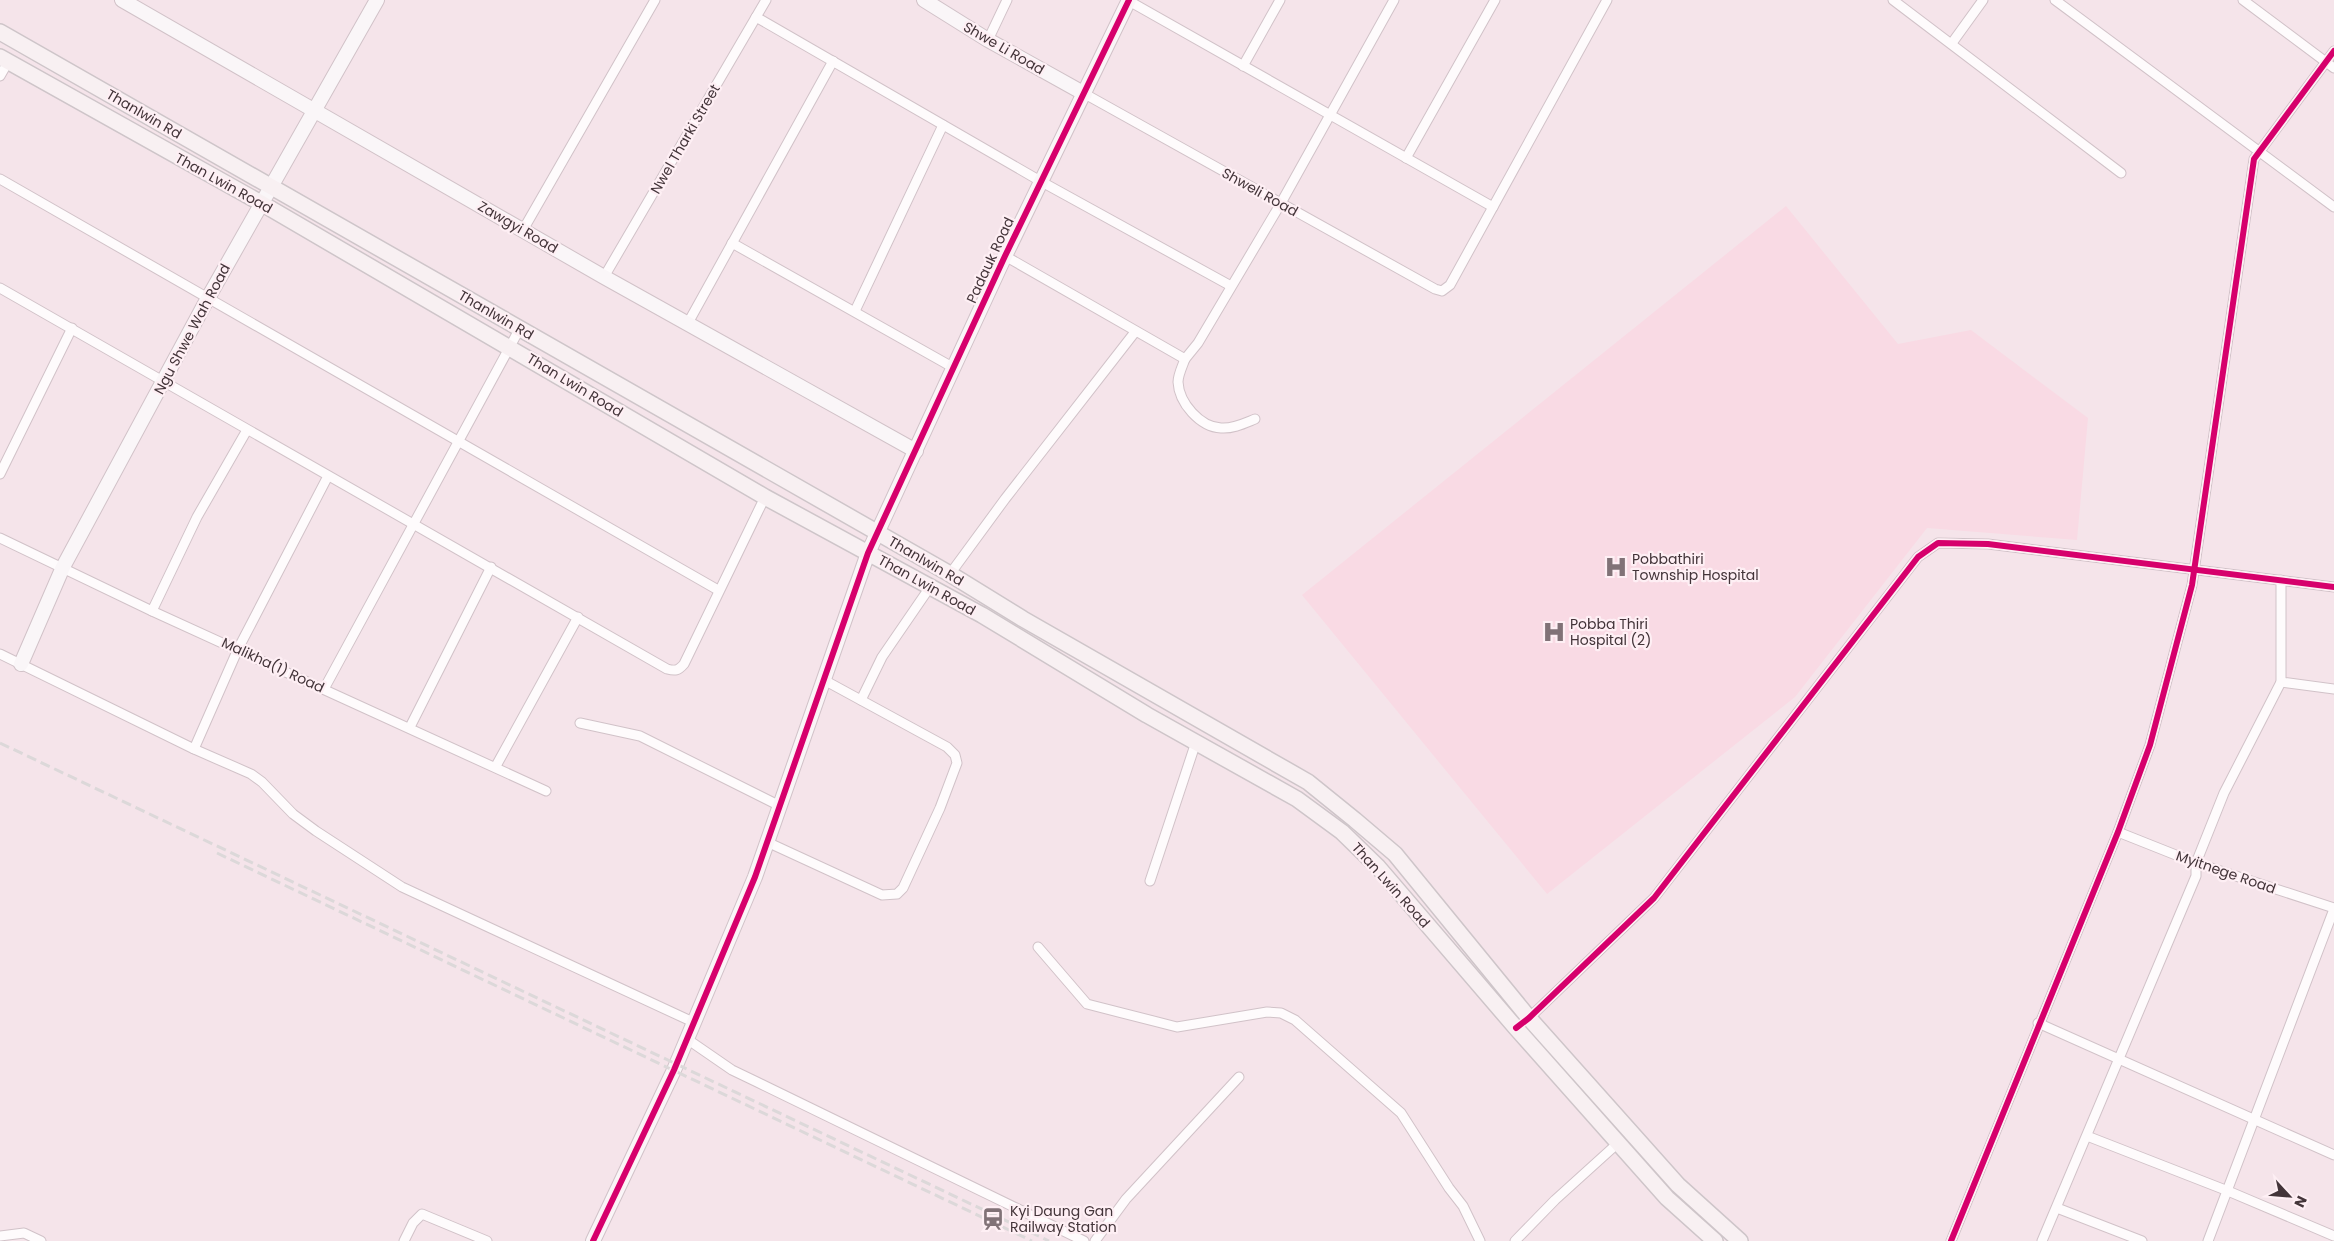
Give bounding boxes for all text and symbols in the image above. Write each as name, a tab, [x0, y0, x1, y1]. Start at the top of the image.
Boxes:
street label: Shwe Li Road	[960, 17, 1048, 79]
street label: Nwel Tharki Street	[645, 80, 725, 198]
street label: Thanlwin Rd	[103, 84, 185, 144]
street label: Than Lwin Road	[172, 148, 276, 218]
street label: Shweli Road	[1218, 163, 1302, 221]
street label: Zawgyi Road	[474, 196, 562, 258]
street label: Padauk Road	[961, 214, 1019, 306]
street label: Ngu Shwe Wah Road	[149, 260, 235, 398]
street label: Thanlwin Rd	[455, 285, 537, 345]
street label: Than Lwin Road	[523, 348, 627, 422]
street label: Thanlwin Rd	[885, 531, 967, 591]
place label: Pobbathiri Township Hospital	[1632, 549, 1759, 585]
street label: Than Lwin Road	[875, 550, 979, 620]
hospital icon: Pobbathiri Township Hospital	[1603, 554, 1629, 580]
place label: Pobba Thiri Hospital (2)	[1570, 614, 1651, 650]
hospital icon: Pobba Thiri Hospital (2)	[1541, 619, 1567, 645]
street label: Malikha(1) Road	[218, 632, 328, 698]
street label: Than Lwin Road	[1347, 838, 1435, 932]
street label: Myitnege Road	[2173, 846, 2279, 898]
north arrow	[2264, 1171, 2314, 1221]
text: N	[2289, 1193, 2312, 1211]
place label: Kyi Daung Gan Railway Station	[1010, 1201, 1117, 1237]
station icon: Kyi Daung Gan Railway Station	[980, 1206, 1006, 1232]

